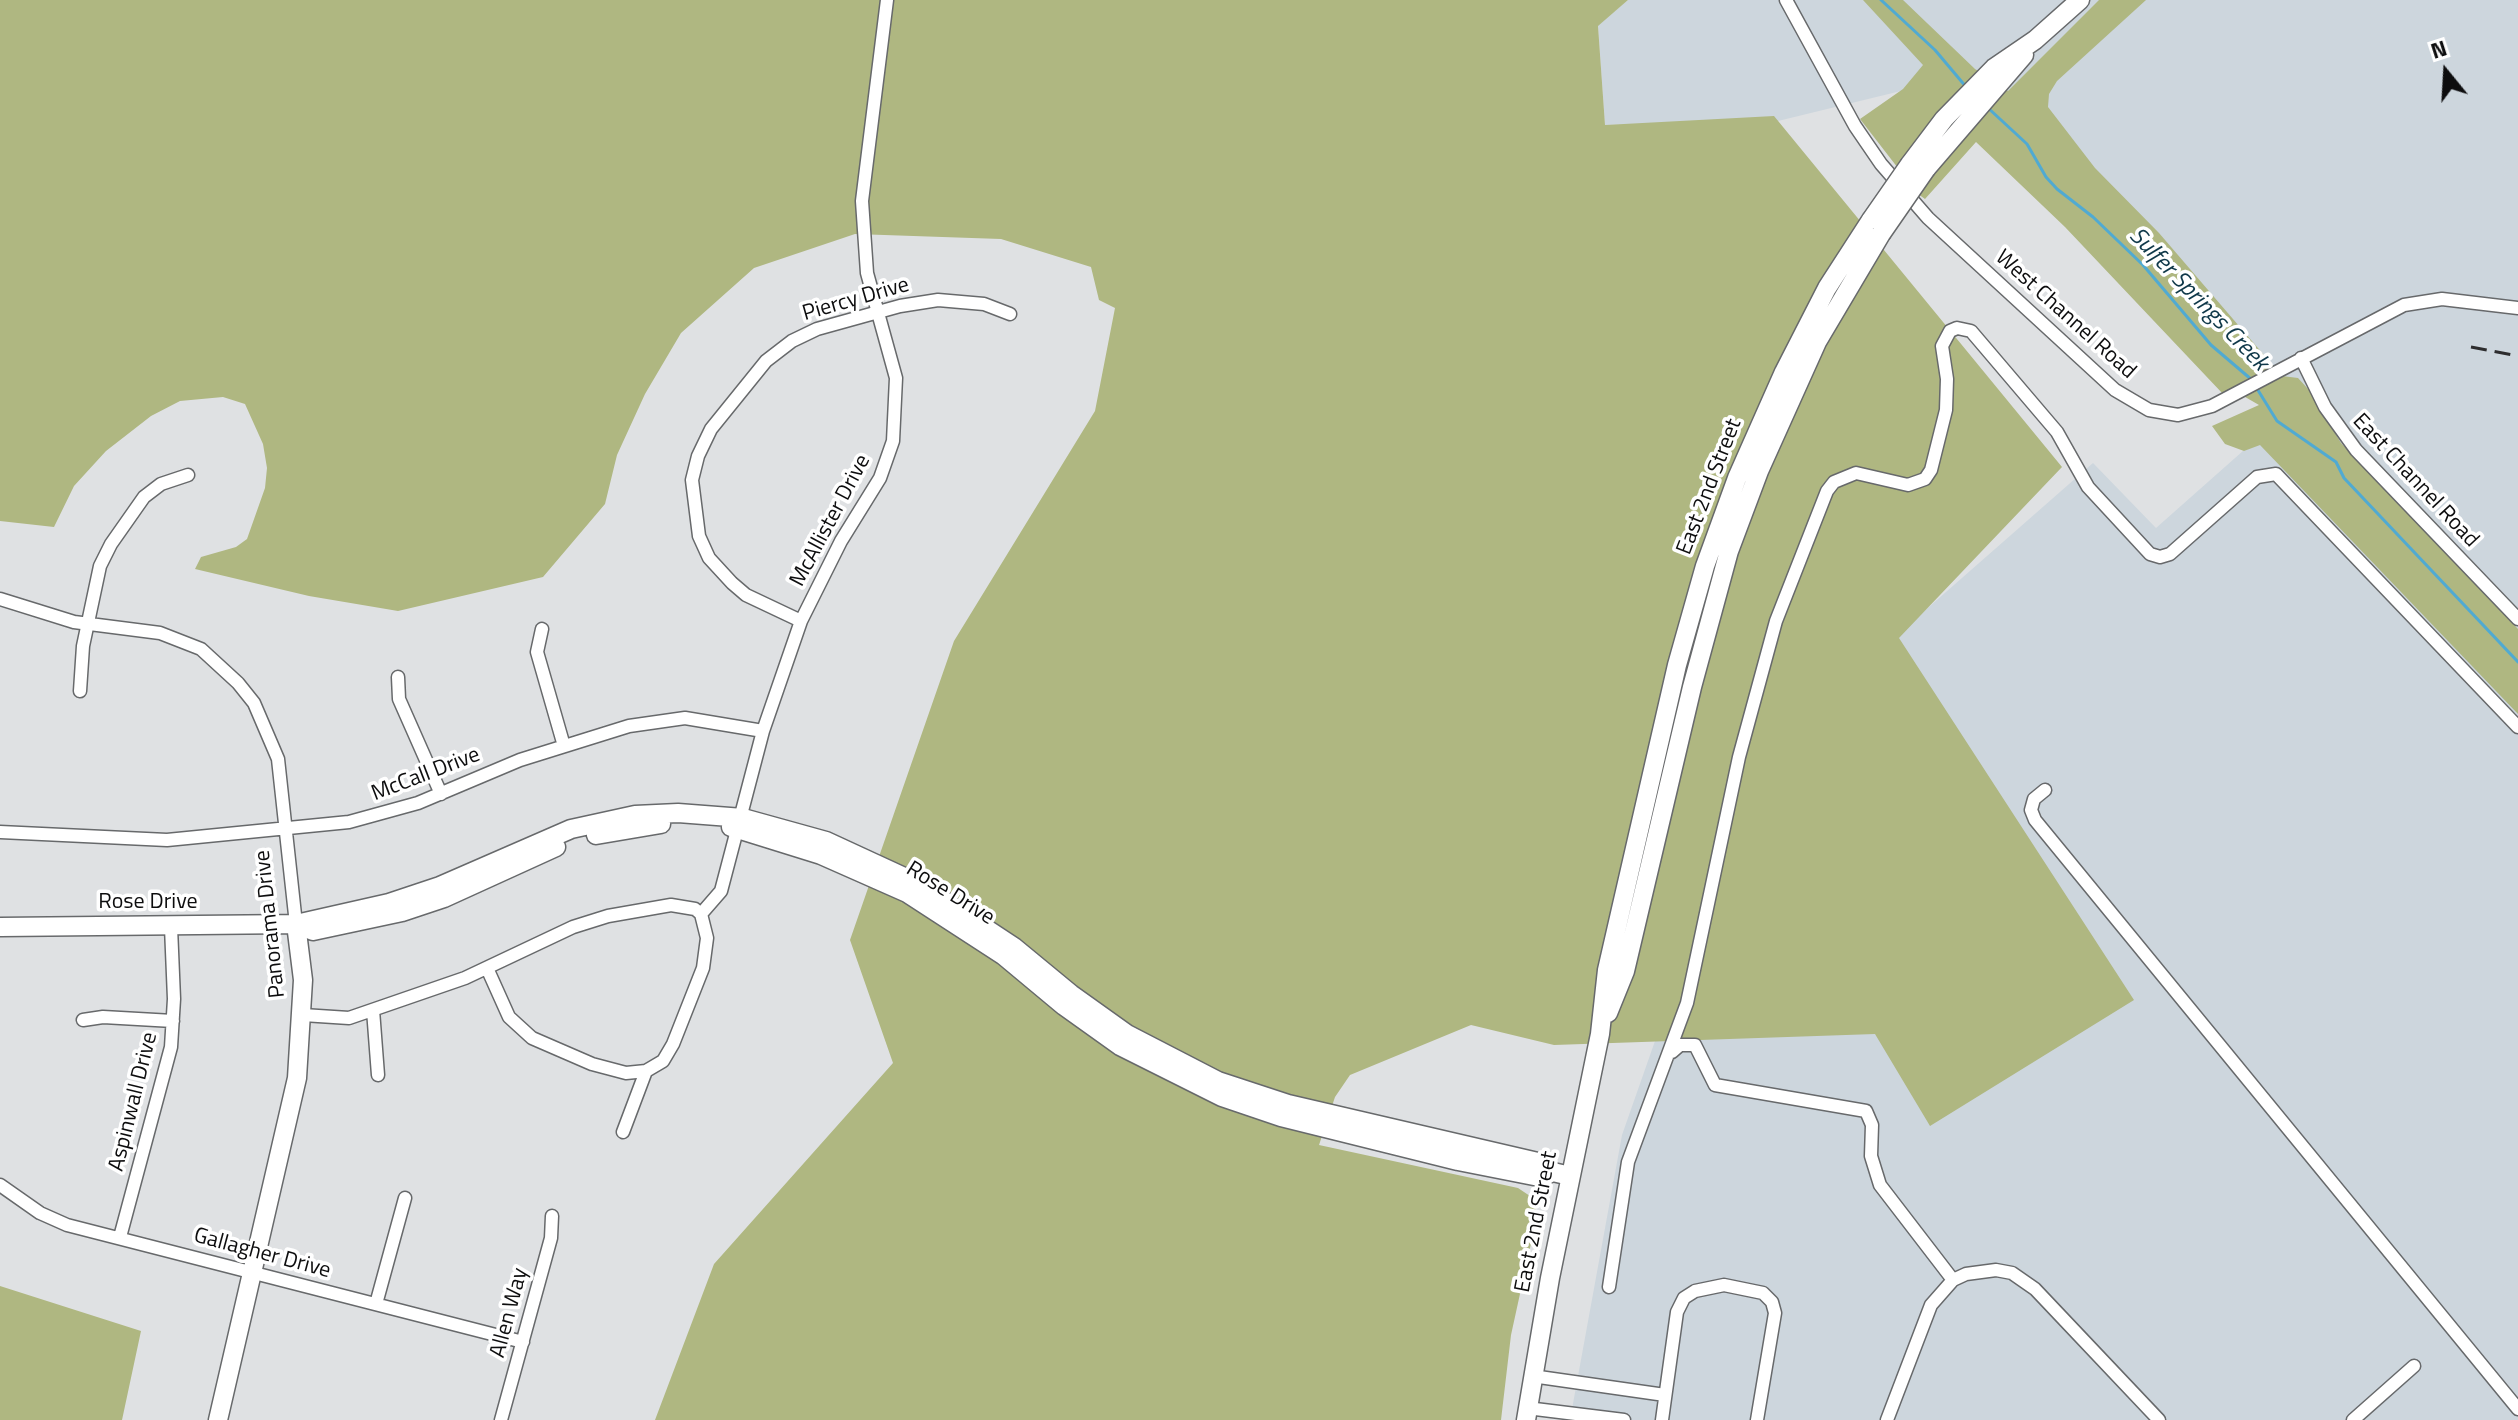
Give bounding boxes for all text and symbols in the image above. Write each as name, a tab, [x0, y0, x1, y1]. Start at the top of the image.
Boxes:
text: N	[2426, 31, 2451, 68]
north arrow	[2406, 32, 2486, 112]
water label: Sulfer Springs Creek	[2122, 222, 2274, 378]
street label: West Channel Road	[1989, 245, 2141, 385]
street label: Piercy Drive	[800, 272, 912, 328]
street label: East Channel Road	[2346, 409, 2484, 553]
street label: East 2nd Street	[1672, 415, 1748, 559]
street label: McAllister Drive	[785, 450, 877, 592]
street label: McCall Drive	[368, 742, 484, 808]
street label: Panorama Drive	[250, 849, 292, 999]
street label: Rose Drive	[901, 857, 999, 931]
street label: Rose Drive	[98, 890, 198, 916]
street label: Aspinwall Drive	[104, 1030, 164, 1174]
street label: East 2nd Street	[1510, 1149, 1564, 1295]
street label: Gallagher Drive	[191, 1223, 333, 1285]
street label: Allen Way	[485, 1265, 535, 1361]

